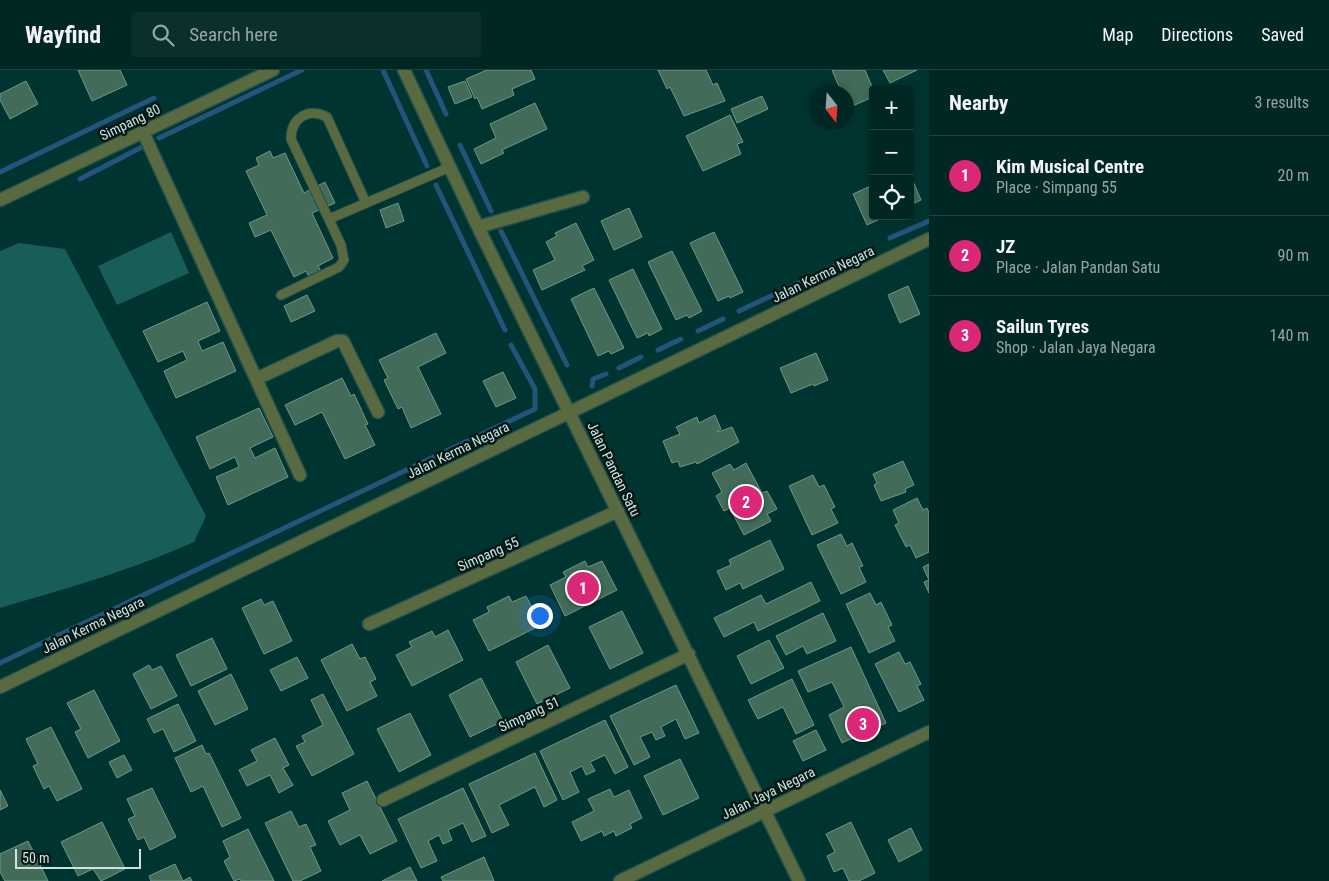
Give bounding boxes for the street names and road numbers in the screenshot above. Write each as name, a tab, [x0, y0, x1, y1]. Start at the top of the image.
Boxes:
street label: Simpang 80	[97, 100, 163, 144]
street label: Jalan Kerma Negara	[769, 242, 877, 306]
street label: Jalan Kerma Negara	[404, 418, 512, 482]
street label: Jalan Pandan Satu	[584, 419, 644, 519]
street label: Simpang 55	[455, 533, 521, 575]
street label: Jalan Kerma Negara	[39, 593, 147, 657]
street label: Simpang 51	[496, 693, 562, 735]
street label: Jalan Jaya Negara	[719, 763, 817, 823]

